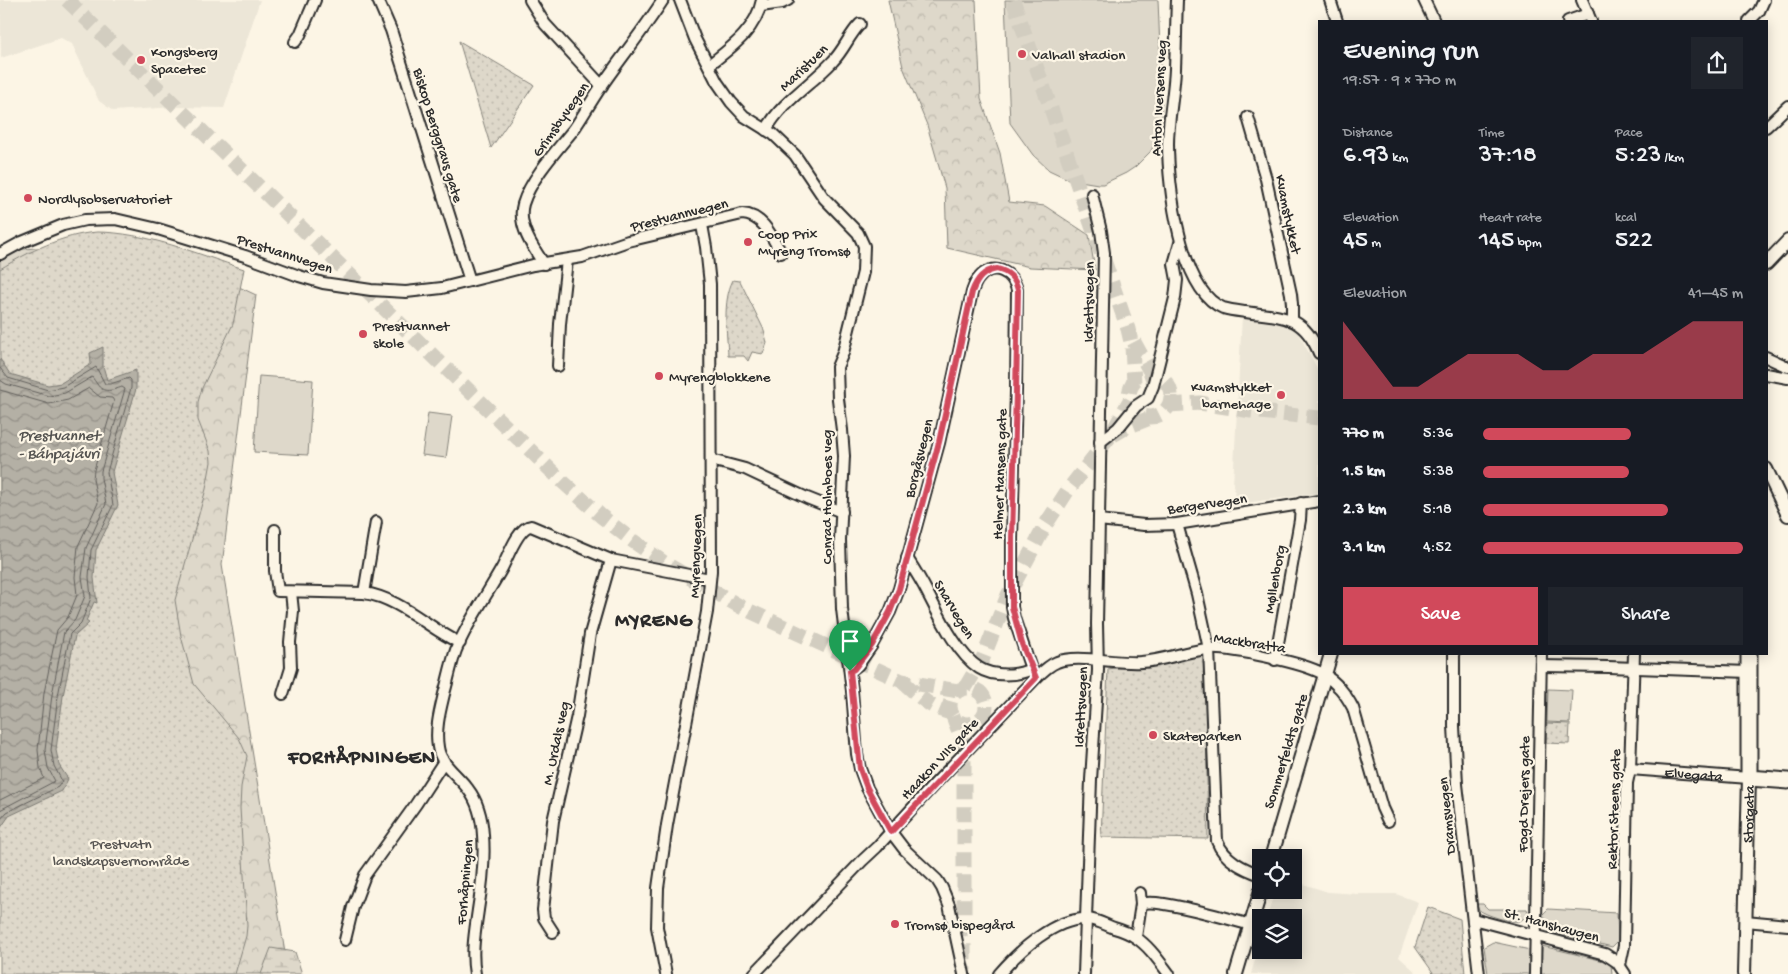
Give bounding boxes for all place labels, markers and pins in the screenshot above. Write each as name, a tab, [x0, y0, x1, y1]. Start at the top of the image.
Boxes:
place label: Kongsberg Spacetec	[151, 44, 218, 79]
place label: Valhall stadion	[1031, 47, 1125, 65]
marker: Valhall stadion	[1016, 48, 1028, 60]
marker: Kongsberg Spacetec	[135, 54, 147, 66]
place label: Nordlysobservatoriet	[38, 191, 173, 209]
marker: Nordlysobservatoriet	[22, 192, 34, 204]
place label: Coop Prix Myreng Tromsø	[758, 226, 851, 261]
marker: Coop Prix Myreng Tromsø	[742, 236, 754, 248]
place label: Prestvannet skole	[372, 318, 451, 353]
marker: Prestvannet skole	[357, 328, 369, 340]
place label: Myrengblokkene	[669, 369, 771, 387]
marker: Myrengblokkene	[653, 370, 665, 382]
place label: Kvamstykket barnehage	[1191, 379, 1273, 414]
marker: Kvamstykket barnehage	[1275, 389, 1287, 401]
pin	[829, 620, 871, 671]
place label: Skateparken	[1163, 728, 1241, 746]
marker: Skateparken	[1147, 729, 1159, 741]
place label: Tromsø bispegård	[904, 917, 1015, 935]
marker: Tromsø bispegård	[889, 918, 901, 930]

